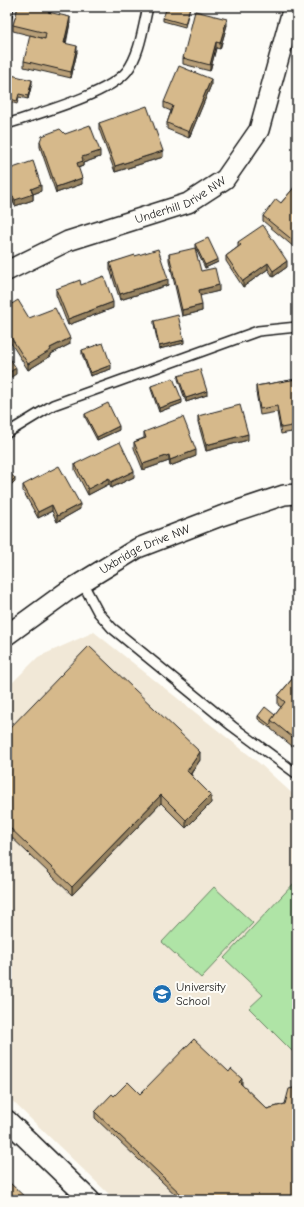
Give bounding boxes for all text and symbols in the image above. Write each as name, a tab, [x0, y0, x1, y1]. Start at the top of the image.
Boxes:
street label: Underhill Drive NW	[133, 173, 229, 226]
street label: Uxbridge Drive NW	[97, 521, 192, 577]
place label: University School	[176, 980, 226, 1008]
school or university icon: University School	[151, 983, 173, 1005]

